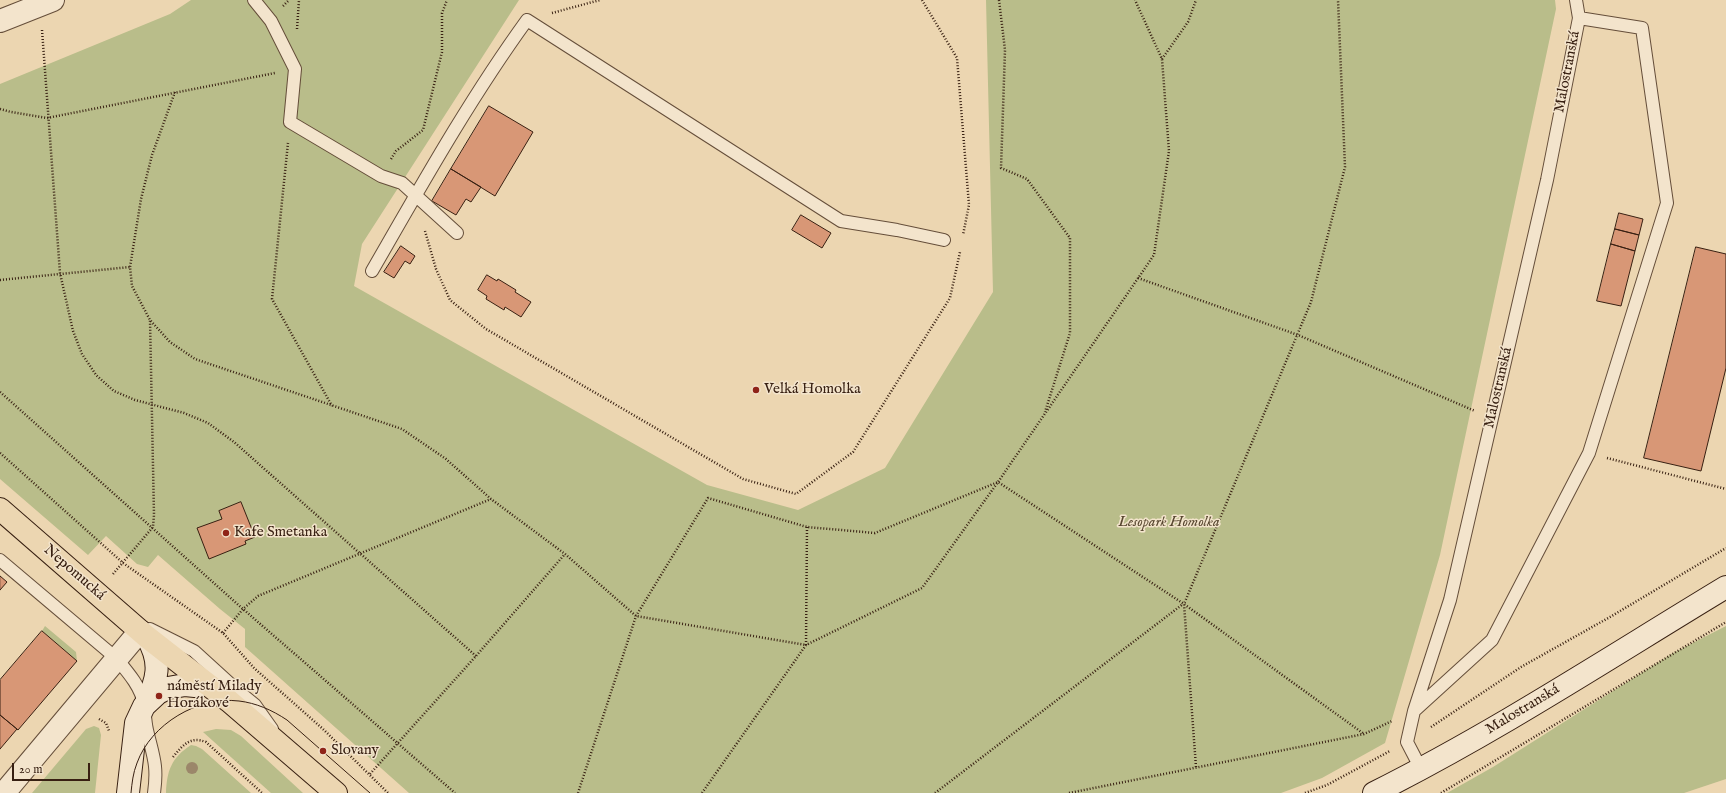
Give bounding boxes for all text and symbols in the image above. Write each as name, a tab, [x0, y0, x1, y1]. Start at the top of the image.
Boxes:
street label: Malostranská	[1551, 30, 1585, 114]
street label: Malostranská	[1481, 346, 1517, 430]
place label: Velká Homolka	[764, 381, 861, 399]
marker: Velká Homolka	[751, 385, 761, 395]
park label: Lesopark Homolka	[1118, 514, 1220, 532]
place label: Kafe Smetanka	[234, 524, 327, 542]
marker: Kafe Smetanka	[221, 528, 231, 538]
street label: Nepomucká	[39, 541, 109, 605]
place label: náměstí Milady Horákové	[167, 678, 262, 713]
street label: Malostranská	[1483, 681, 1563, 739]
marker: náměstí Milady Horákové	[154, 691, 164, 701]
place label: Slovany	[331, 742, 379, 760]
marker: Slovany	[318, 746, 328, 756]
scale bar	[14, 755, 92, 781]
text: 20 m	[19, 762, 42, 777]

